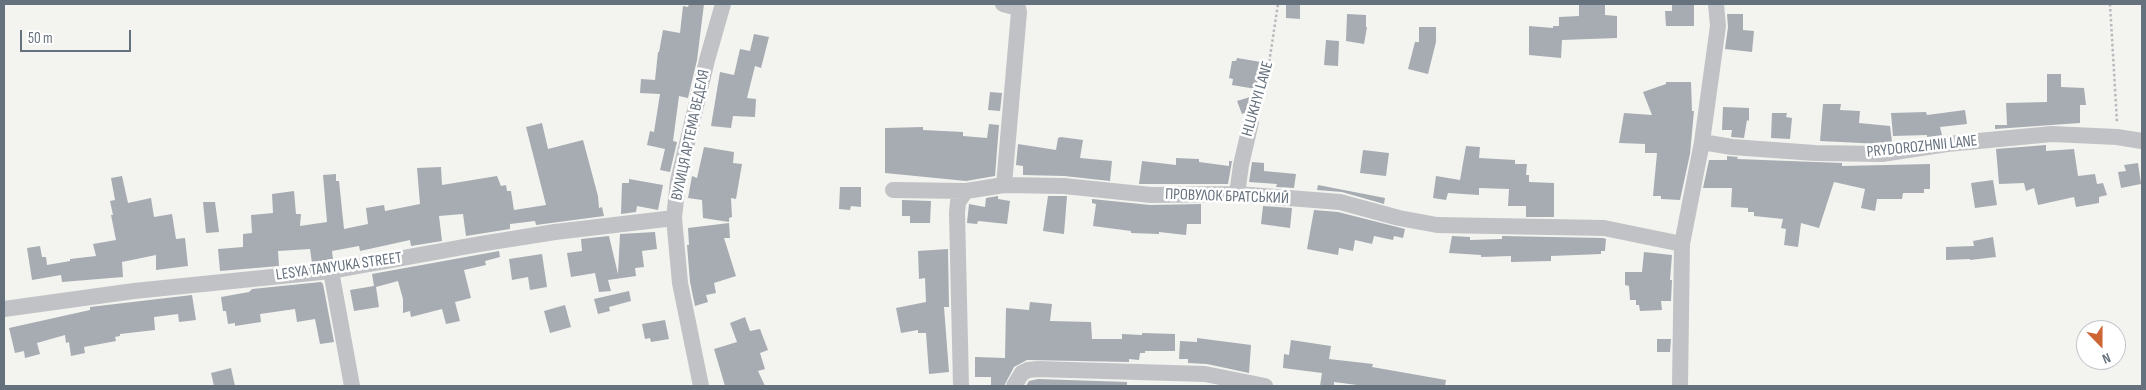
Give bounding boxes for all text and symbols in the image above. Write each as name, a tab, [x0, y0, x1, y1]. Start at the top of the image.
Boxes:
scale bar	[22, 20, 134, 52]
text: 50 m	[28, 29, 53, 48]
street label: HLUKHYI LANE	[1238, 59, 1278, 139]
street label: ВУЛИЦЯ АРТЕМА ВЕДЕЛЯ	[668, 68, 714, 202]
street label: PRYDOROZHNII LANE	[1866, 132, 1978, 162]
street label: ПРОВУЛОК БРАТСЬКИЙ	[1165, 185, 1289, 209]
street label: LESYA TANYUKA STREET	[275, 249, 403, 285]
north arrow	[2076, 320, 2126, 370]
text: N	[2100, 349, 2113, 368]

